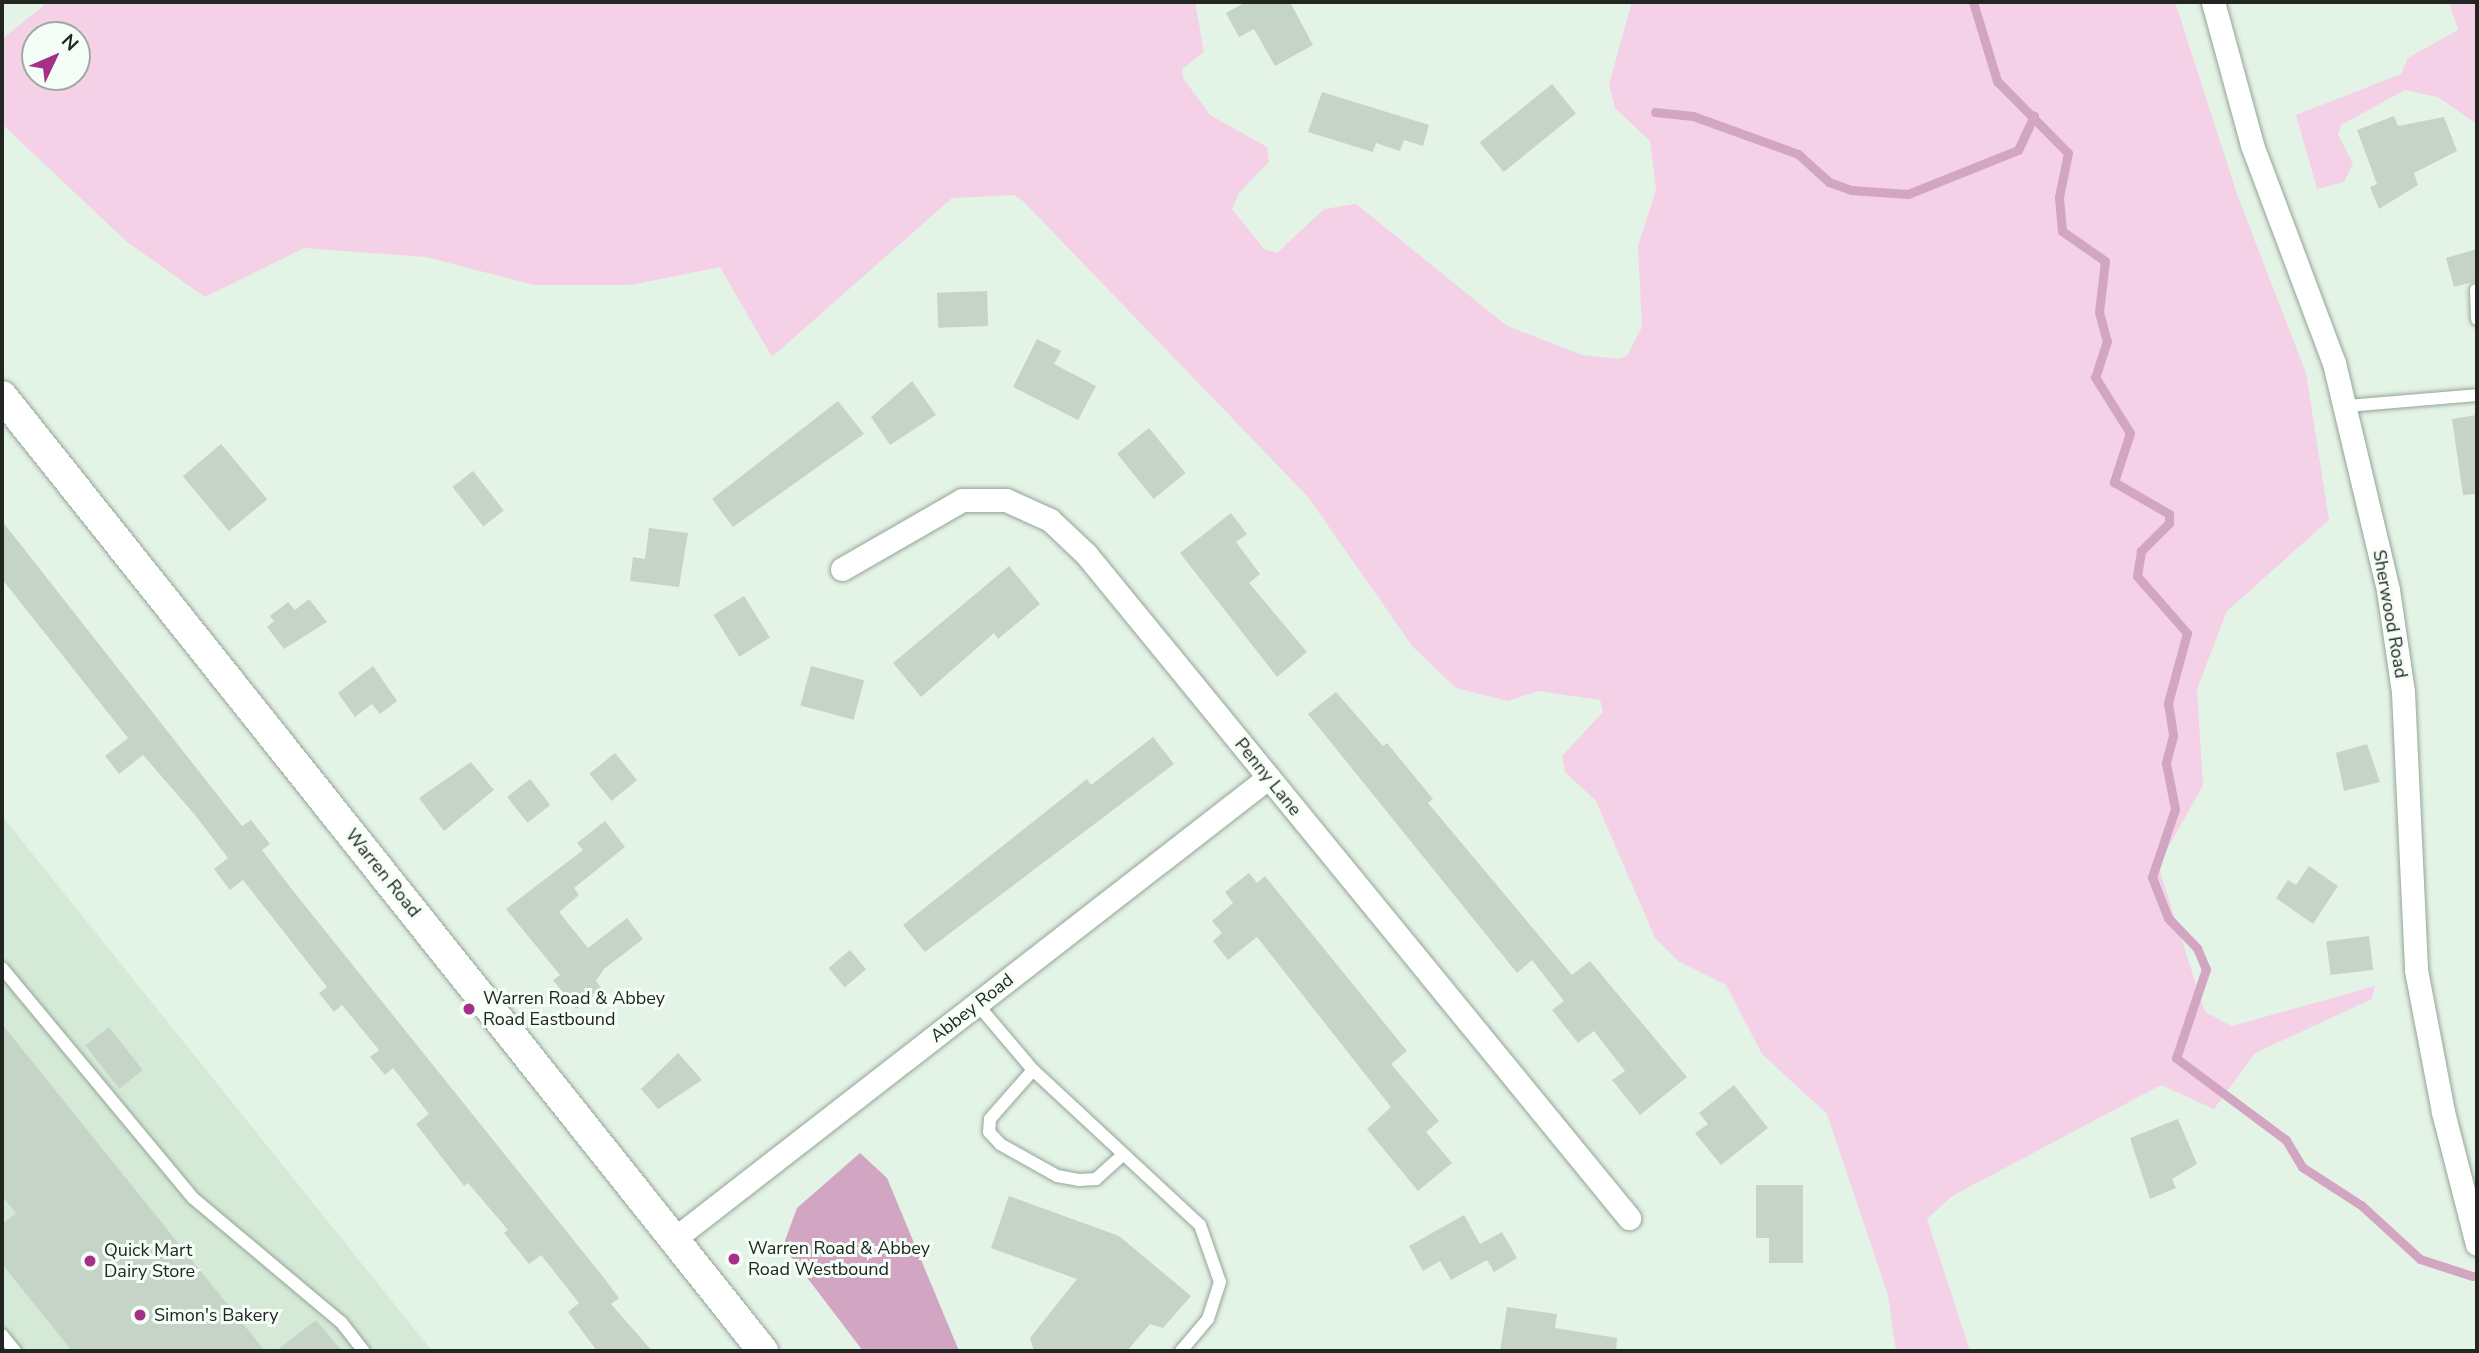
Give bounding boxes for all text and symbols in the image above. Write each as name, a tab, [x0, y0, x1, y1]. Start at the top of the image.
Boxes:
north arrow	[21, 21, 91, 91]
text: N	[55, 29, 84, 57]
street label: Sherwood Road	[2368, 548, 2412, 680]
street label: Penny Lane	[1230, 734, 1306, 820]
street label: Warren Road	[341, 824, 425, 922]
street label: Abbey Road	[926, 969, 1018, 1047]
place label: Warren Road & Abbey Road Eastbound	[483, 988, 665, 1030]
marker: Warren Road & Abbey Road Eastbound	[461, 1001, 477, 1017]
place label: Warren Road & Abbey Road Westbound	[748, 1238, 930, 1280]
place label: Quick Mart Dairy Store	[104, 1240, 195, 1282]
marker: Warren Road & Abbey Road Westbound	[726, 1251, 742, 1267]
marker: Quick Mart Dairy Store	[82, 1253, 98, 1269]
place label: Simon's Bakery	[154, 1304, 278, 1326]
marker: Simon's Bakery	[132, 1307, 148, 1323]

